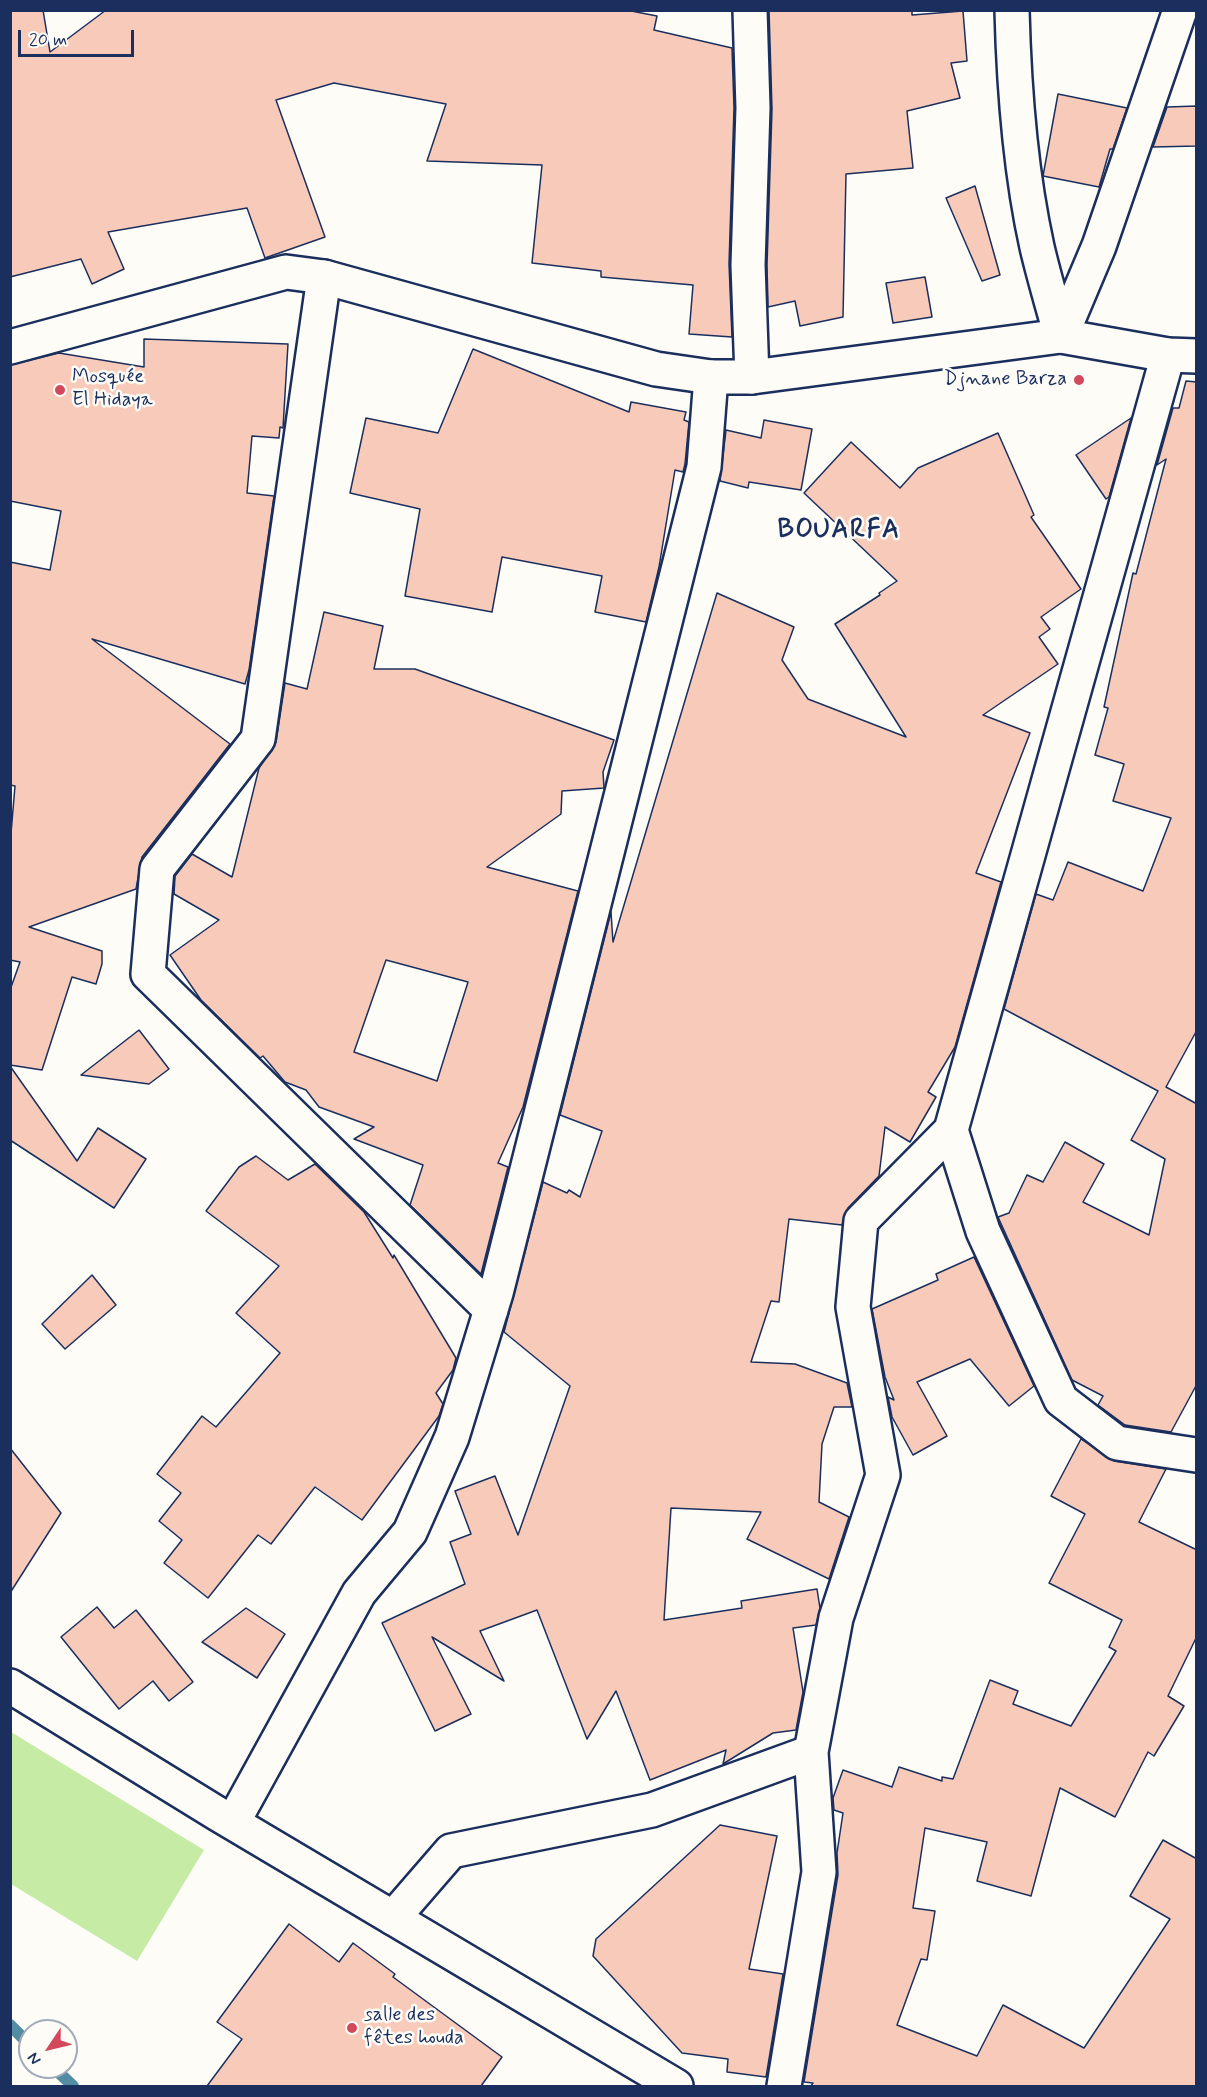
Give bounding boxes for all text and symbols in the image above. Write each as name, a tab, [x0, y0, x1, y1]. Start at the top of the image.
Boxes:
scale bar	[21, 18, 136, 56]
text: 20 m	[29, 28, 67, 52]
place label: Mosquée El Hidaya	[72, 366, 153, 413]
place label: Djnane Barza	[944, 368, 1067, 392]
marker: Djnane Barza	[1072, 373, 1086, 387]
marker: Mosquée El Hidaya	[53, 383, 67, 397]
district label: BOUARFA	[777, 516, 901, 548]
place label: salle des fêtes houda	[364, 2004, 464, 2051]
north arrow	[18, 2019, 78, 2079]
marker: salle des fêtes houda	[345, 2021, 359, 2035]
text: N	[23, 2048, 46, 2069]

